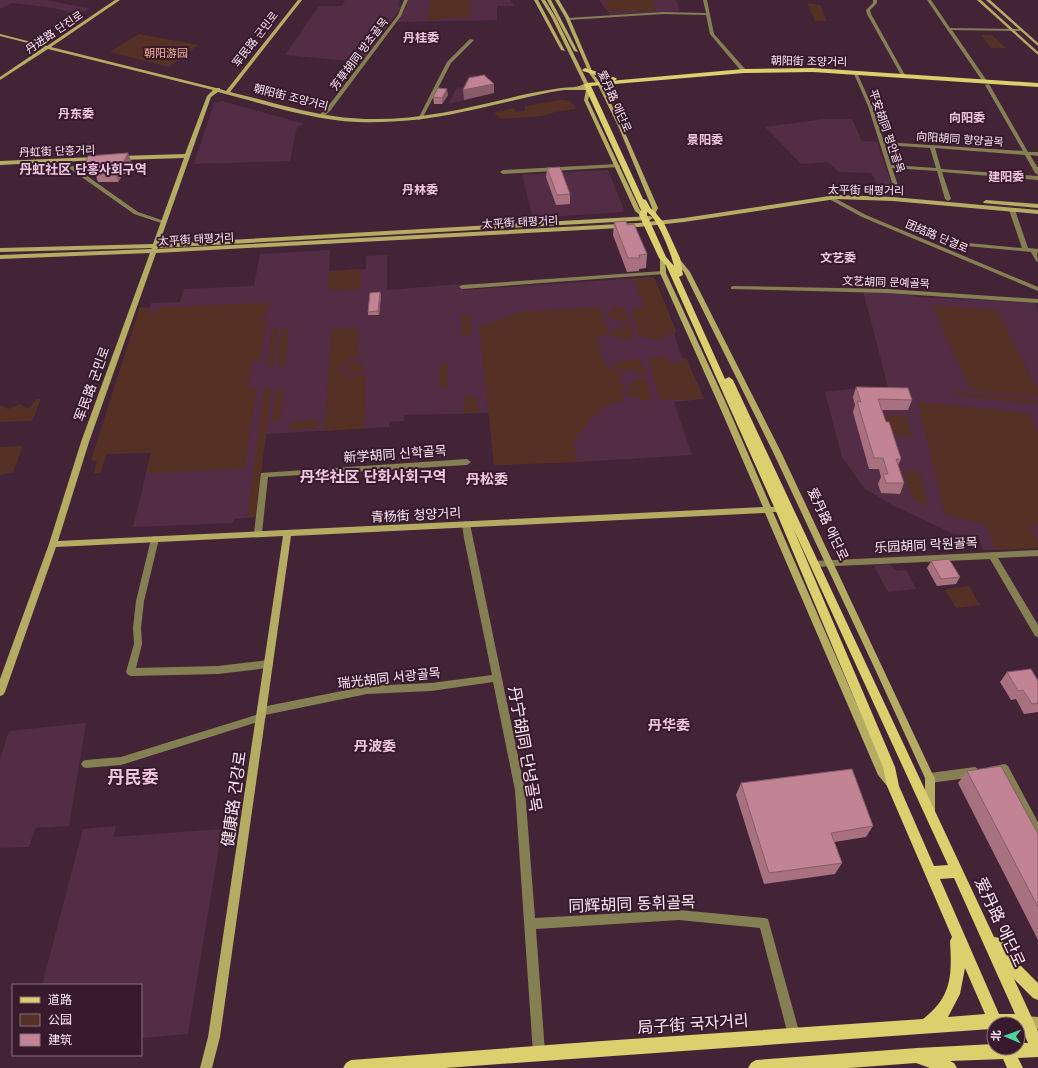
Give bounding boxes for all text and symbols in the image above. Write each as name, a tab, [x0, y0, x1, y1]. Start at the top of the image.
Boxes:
street label: 丹进路 단진로	[23, 8, 85, 56]
street label: 军民路 군민로	[230, 9, 280, 69]
street label: 芳草胡同 방초골목	[328, 15, 390, 93]
district label: 丹桂委	[403, 31, 439, 45]
park label: 朝阳游园	[144, 47, 188, 59]
street label: 朝阳街 조양거리	[771, 54, 847, 68]
street label: 爱丹路 애단로	[596, 68, 634, 134]
street label: 朝阳街 조양거리	[252, 82, 330, 112]
street label: 平安胡同 평안골목	[867, 88, 907, 174]
district label: 丹东委	[58, 107, 94, 121]
district label: 向阳委	[949, 111, 985, 125]
street label: 向阳胡同 향양골목	[916, 130, 1004, 148]
district label: 景阳委	[687, 133, 723, 147]
street label: 丹虹街 단홍거리	[19, 144, 95, 158]
district label: 丹虹社区 단홍사회구역	[19, 162, 147, 177]
district label: 建阳委	[988, 170, 1024, 184]
district label: 丹林委	[402, 183, 438, 197]
street label: 太平街 태평거리	[828, 183, 904, 197]
street label: 太平街 태평거리	[481, 214, 559, 230]
street label: 团结路 단결로	[904, 218, 970, 254]
street label: 太平街 태평거리	[157, 231, 235, 247]
district label: 文艺委	[820, 251, 856, 265]
street label: 文艺胡同 문예골목	[842, 274, 930, 290]
street label: 军民路 군민로	[72, 345, 112, 423]
street label: 新学胡同 신학골목	[343, 443, 447, 465]
district label: 丹华社区 단화사회구역	[300, 468, 446, 485]
district label: 丹松委	[466, 471, 508, 487]
street label: 爱丹路 애단로	[805, 485, 851, 563]
street label: 青杨街 청양거리	[370, 505, 462, 525]
street label: 乐园胡同 락원골목	[874, 535, 978, 555]
street label: 瑞光胡同 서광골목	[337, 665, 441, 691]
street label: 丹宁胡同 단녕골목	[506, 685, 544, 813]
district label: 丹华委	[648, 717, 690, 733]
district label: 丹波委	[354, 738, 396, 754]
street label: 健康路 건강로	[219, 750, 249, 848]
district label: 丹民委	[108, 768, 159, 787]
street label: 爱丹路 애단로	[972, 875, 1028, 970]
street label: 同辉胡同 동휘골목	[568, 893, 696, 915]
legend	[12, 984, 142, 1056]
text: 道路	[48, 993, 72, 1007]
street label: 局子街 국자거리	[637, 1012, 749, 1036]
text: 公园	[48, 1013, 72, 1027]
north arrow	[986, 1016, 1026, 1056]
text: 北	[990, 1030, 1002, 1041]
text: 建筑	[48, 1033, 72, 1047]

